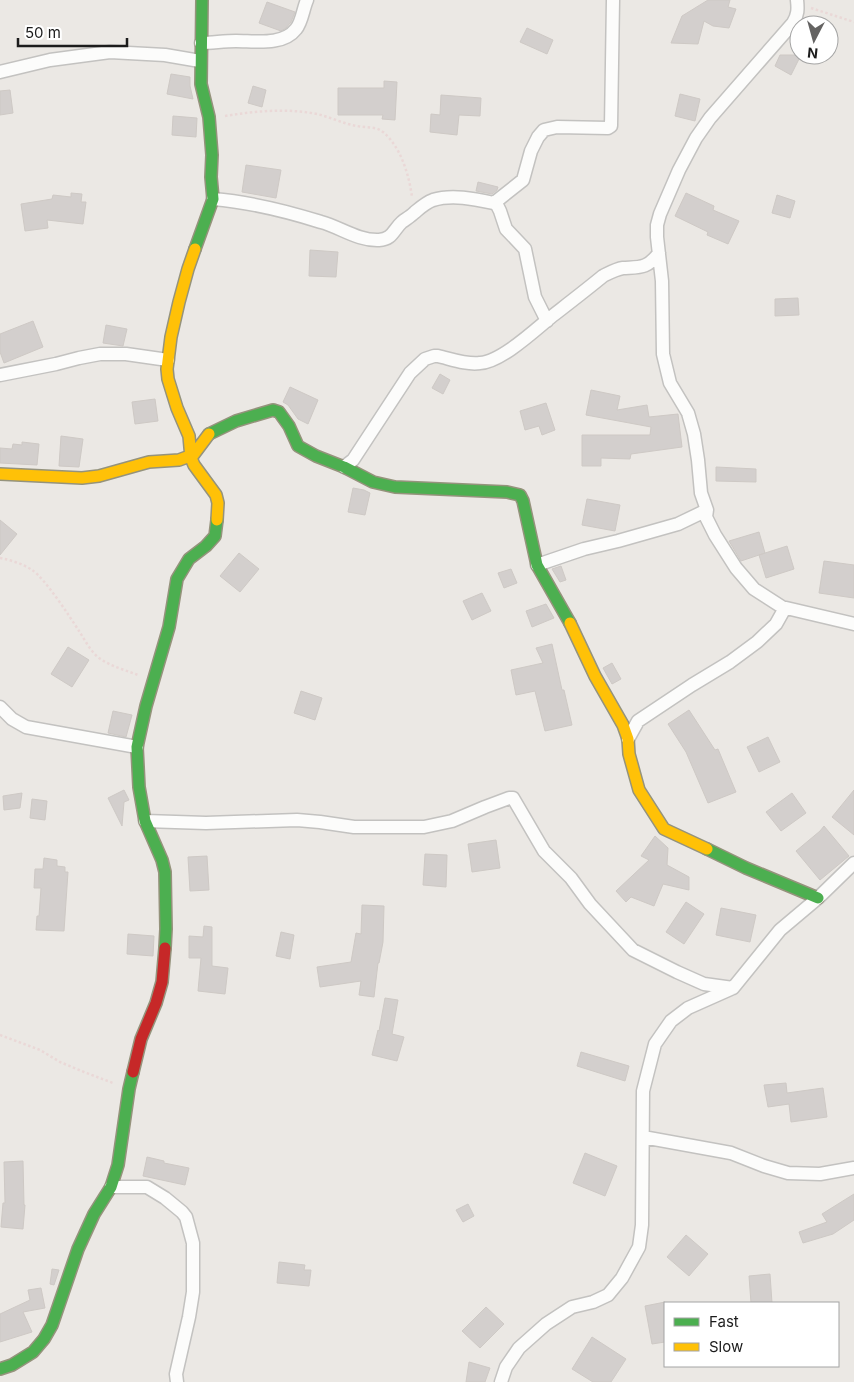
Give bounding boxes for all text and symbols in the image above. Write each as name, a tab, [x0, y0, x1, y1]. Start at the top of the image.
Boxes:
scale bar	[18, 15, 126, 47]
north arrow	[789, 15, 839, 65]
text: 50 m	[25, 23, 61, 42]
text: N	[806, 44, 819, 62]
legend	[664, 1302, 839, 1367]
text: Fast	[709, 1312, 739, 1331]
text: Slow	[709, 1337, 743, 1356]

